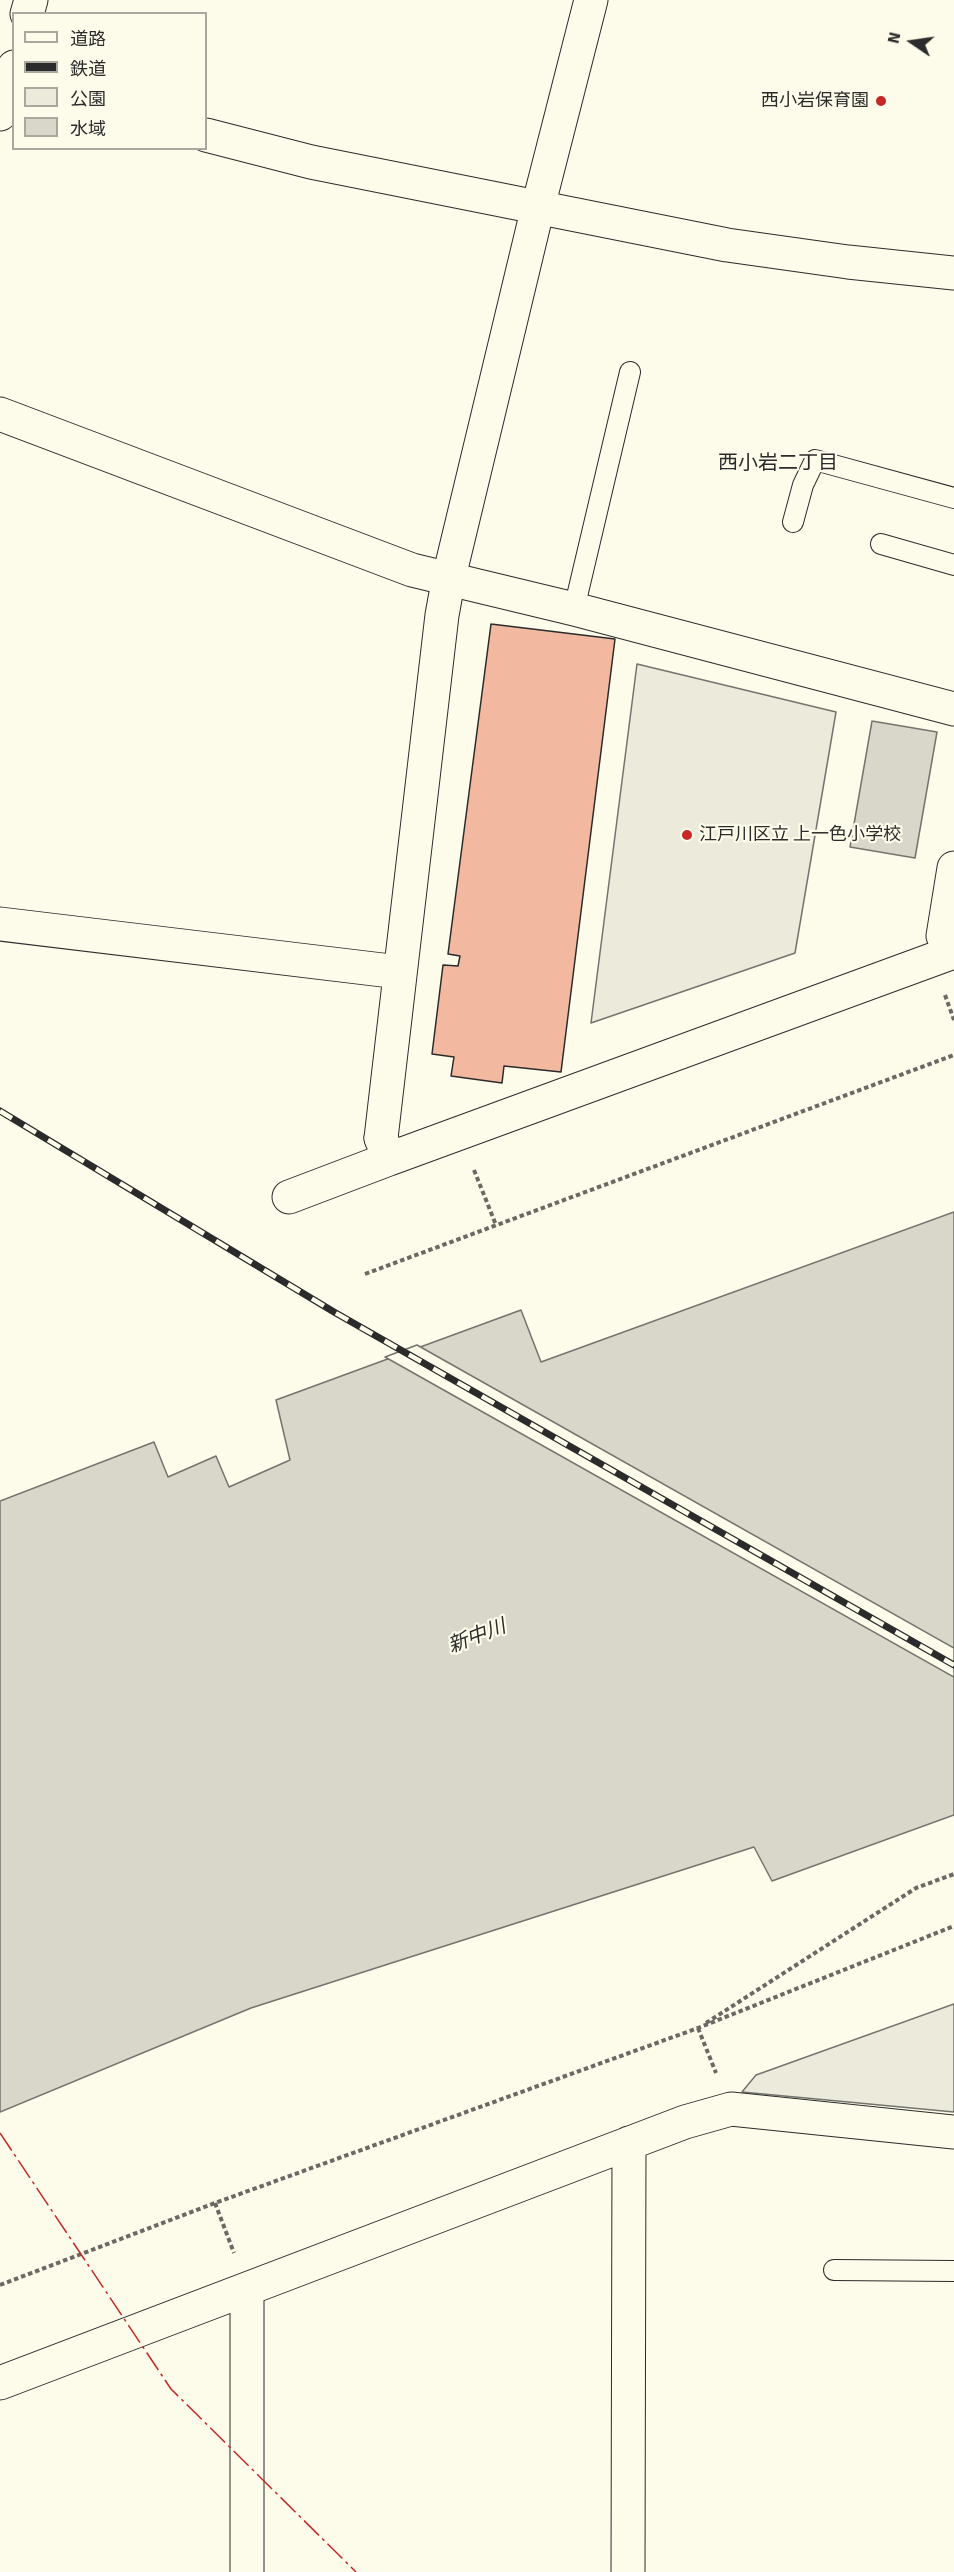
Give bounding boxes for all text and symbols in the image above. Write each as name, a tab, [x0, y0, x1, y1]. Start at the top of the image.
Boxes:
legend	[12, 12, 207, 150]
north arrow	[882, 12, 942, 72]
text: 道路	[70, 28, 106, 50]
text: N	[883, 30, 905, 46]
text: 鉄道	[70, 58, 106, 80]
text: 公園	[70, 88, 106, 110]
place label: 西小岩保育園	[761, 90, 869, 112]
marker: 西小岩保育園	[874, 94, 888, 108]
text: 水域	[70, 118, 106, 140]
district label: 西小岩二丁目	[718, 452, 838, 476]
place label: 江戸川区立 上一色小学校	[699, 824, 901, 846]
marker: 江戸川区立 上一色小学校	[680, 828, 694, 842]
water label: 新中川	[445, 1615, 509, 1659]

